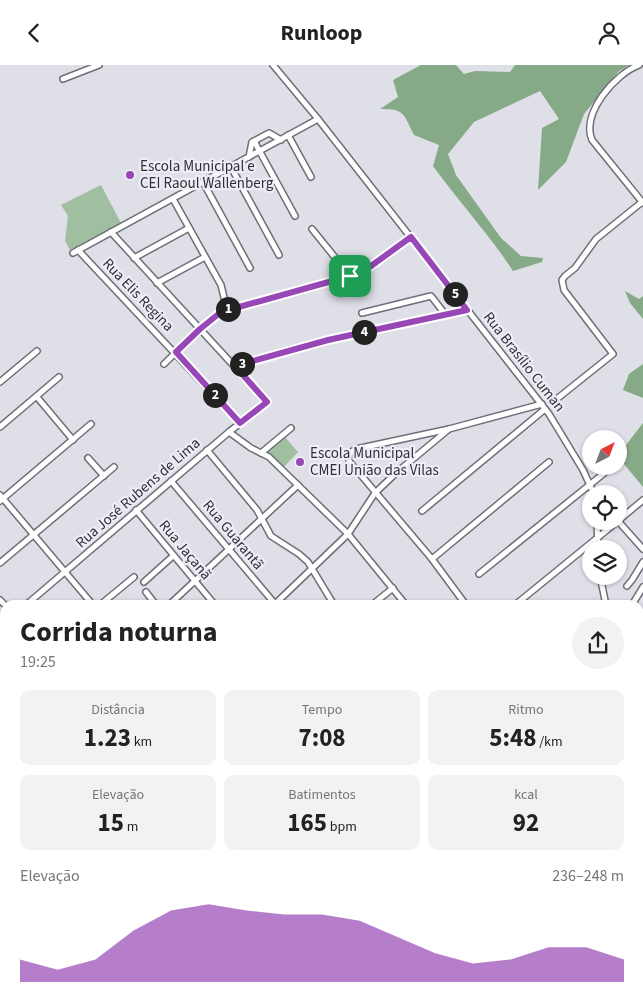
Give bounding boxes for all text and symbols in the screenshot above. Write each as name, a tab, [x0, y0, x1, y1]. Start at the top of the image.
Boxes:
text: Runloop	[281, 17, 362, 49]
icon: back	[20, 19, 48, 47]
icon: person	[595, 19, 623, 47]
place label: Escola Municipal e CEI Raoul Wallenberg	[140, 156, 274, 194]
marker: Escola Municipal e CEI Raoul Wallenberg	[124, 169, 136, 181]
street label: Rua Elis Regina	[98, 254, 178, 336]
pin	[329, 255, 371, 297]
icon: arrive	[336, 262, 364, 290]
pin: 5	[442, 281, 468, 307]
text: 5	[452, 284, 459, 304]
pin: 1	[216, 297, 240, 321]
text: 1	[225, 299, 232, 319]
street label: Rua Brasílio Cuman	[478, 308, 570, 416]
pin: 4	[352, 319, 376, 345]
text: 4	[361, 322, 368, 342]
pin: 3	[230, 351, 254, 377]
text: 3	[239, 354, 246, 374]
pin: 2	[202, 383, 228, 407]
text: 2	[212, 385, 219, 405]
north arrow	[582, 430, 628, 475]
map controls	[582, 430, 627, 585]
street label: Rua José Rubens de Lima	[71, 433, 205, 553]
place label: Escola Municipal CMEI União das Vilas	[310, 443, 439, 481]
marker: Escola Municipal CMEI União das Vilas	[294, 456, 306, 468]
button: locate	[582, 485, 627, 530]
street label: Rua Guarantã	[198, 496, 268, 574]
street label: Rua Jaçanã	[154, 516, 216, 584]
button: layers	[582, 540, 627, 585]
text: Corrida noturna	[20, 612, 218, 652]
button: share	[572, 617, 624, 669]
text: 19:25	[20, 651, 56, 673]
text: Distância	[91, 700, 145, 720]
text: Tempo	[302, 700, 342, 720]
text: Ritmo	[508, 700, 544, 720]
text: 1.23	[84, 720, 131, 756]
text: 7:08	[298, 720, 346, 756]
text: 5:48	[489, 720, 536, 756]
text: km	[131, 732, 152, 752]
text: /km	[536, 732, 563, 752]
text: Elevação	[92, 785, 144, 805]
text: Batimentos	[288, 785, 356, 805]
text: kcal	[514, 785, 538, 805]
text: 15	[98, 805, 124, 841]
text: 165	[287, 805, 327, 841]
text: 92	[513, 805, 539, 841]
text: m	[124, 817, 138, 837]
text: bpm	[327, 817, 357, 837]
text: Elevação	[20, 865, 80, 887]
text: 236–248 m	[552, 865, 624, 887]

